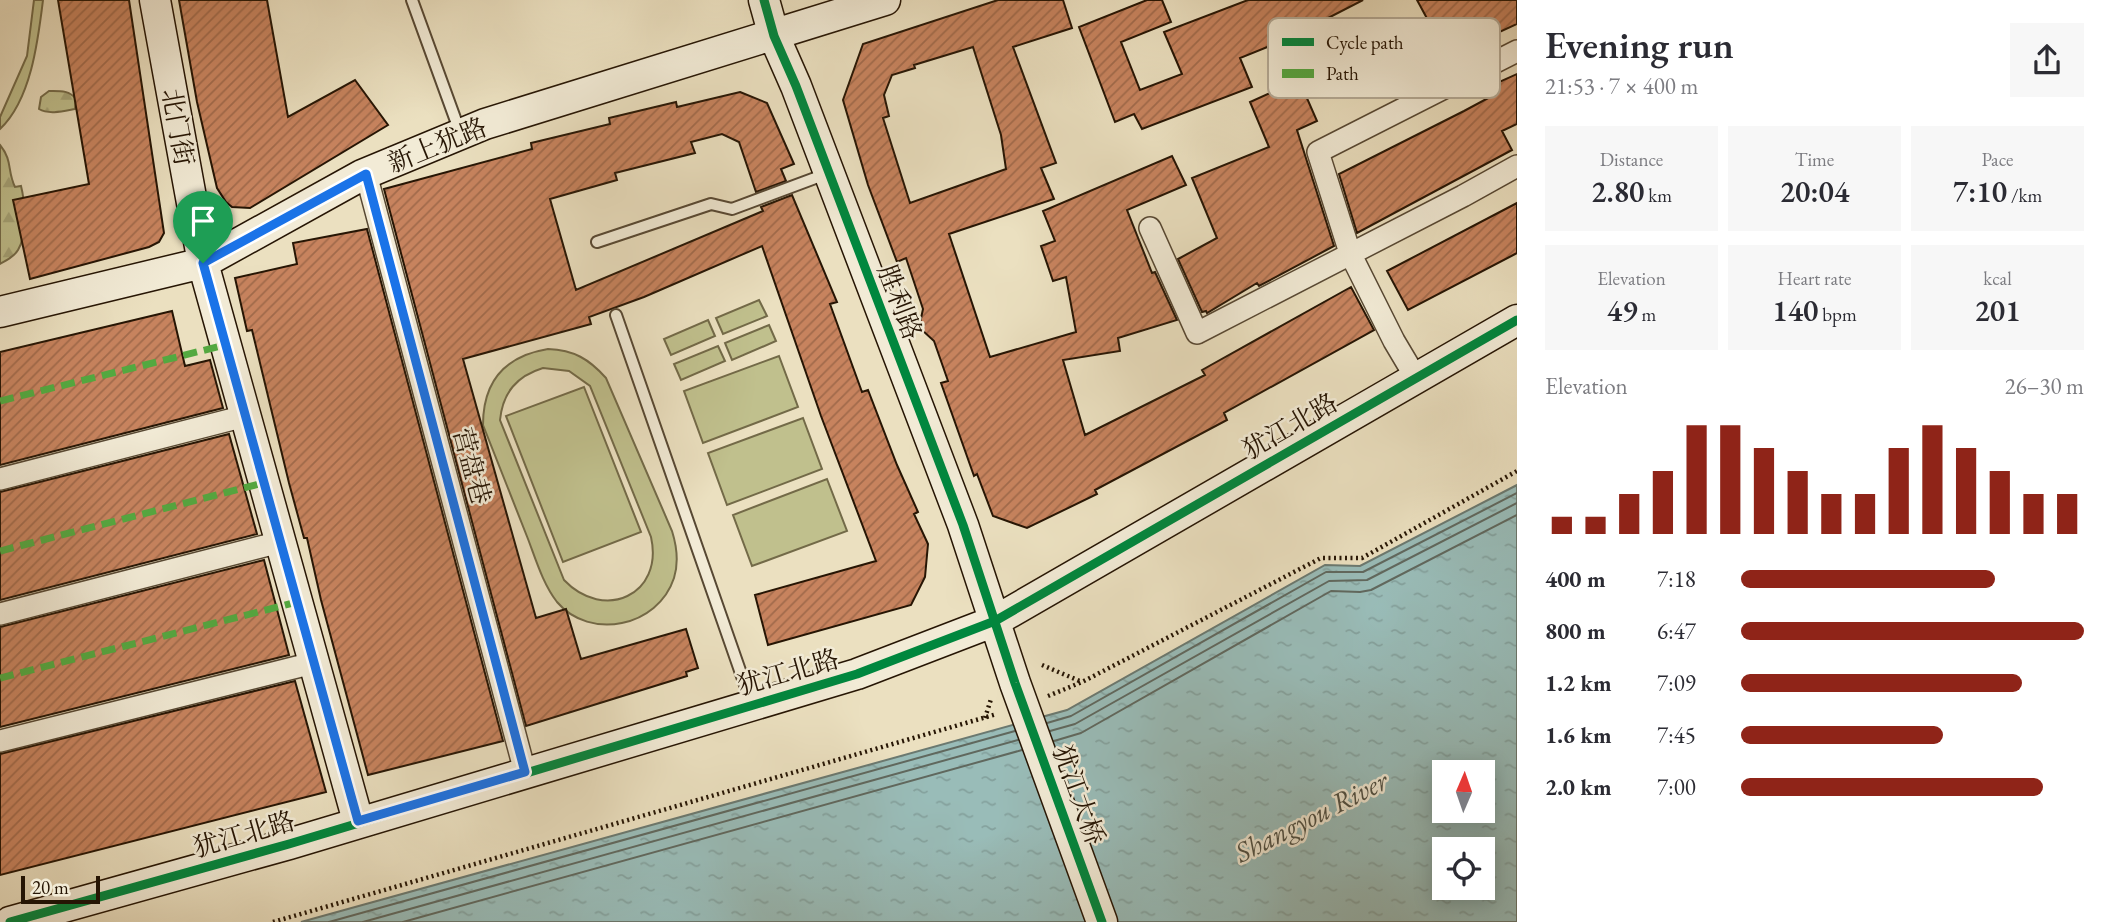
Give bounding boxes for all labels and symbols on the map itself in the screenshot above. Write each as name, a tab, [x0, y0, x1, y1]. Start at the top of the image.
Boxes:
legend	[1268, 18, 1500, 98]
text: Cycle path	[1326, 30, 1404, 55]
text: Path	[1326, 61, 1359, 86]
street label: 北门街	[154, 86, 202, 168]
street label: 新上犹路	[382, 110, 492, 180]
pin	[173, 191, 233, 263]
street label: 胜利路	[870, 259, 930, 345]
street label: 犹江北路	[1236, 385, 1344, 467]
street label: 营盘巷	[445, 424, 499, 508]
street label: 犹江北路	[733, 641, 843, 703]
street label: 犹江大桥	[1045, 740, 1113, 850]
north arrow	[1432, 760, 1494, 822]
water label: Shangyou River	[1227, 761, 1395, 870]
street label: 犹江北路	[189, 803, 299, 865]
scale bar	[21, 873, 100, 905]

